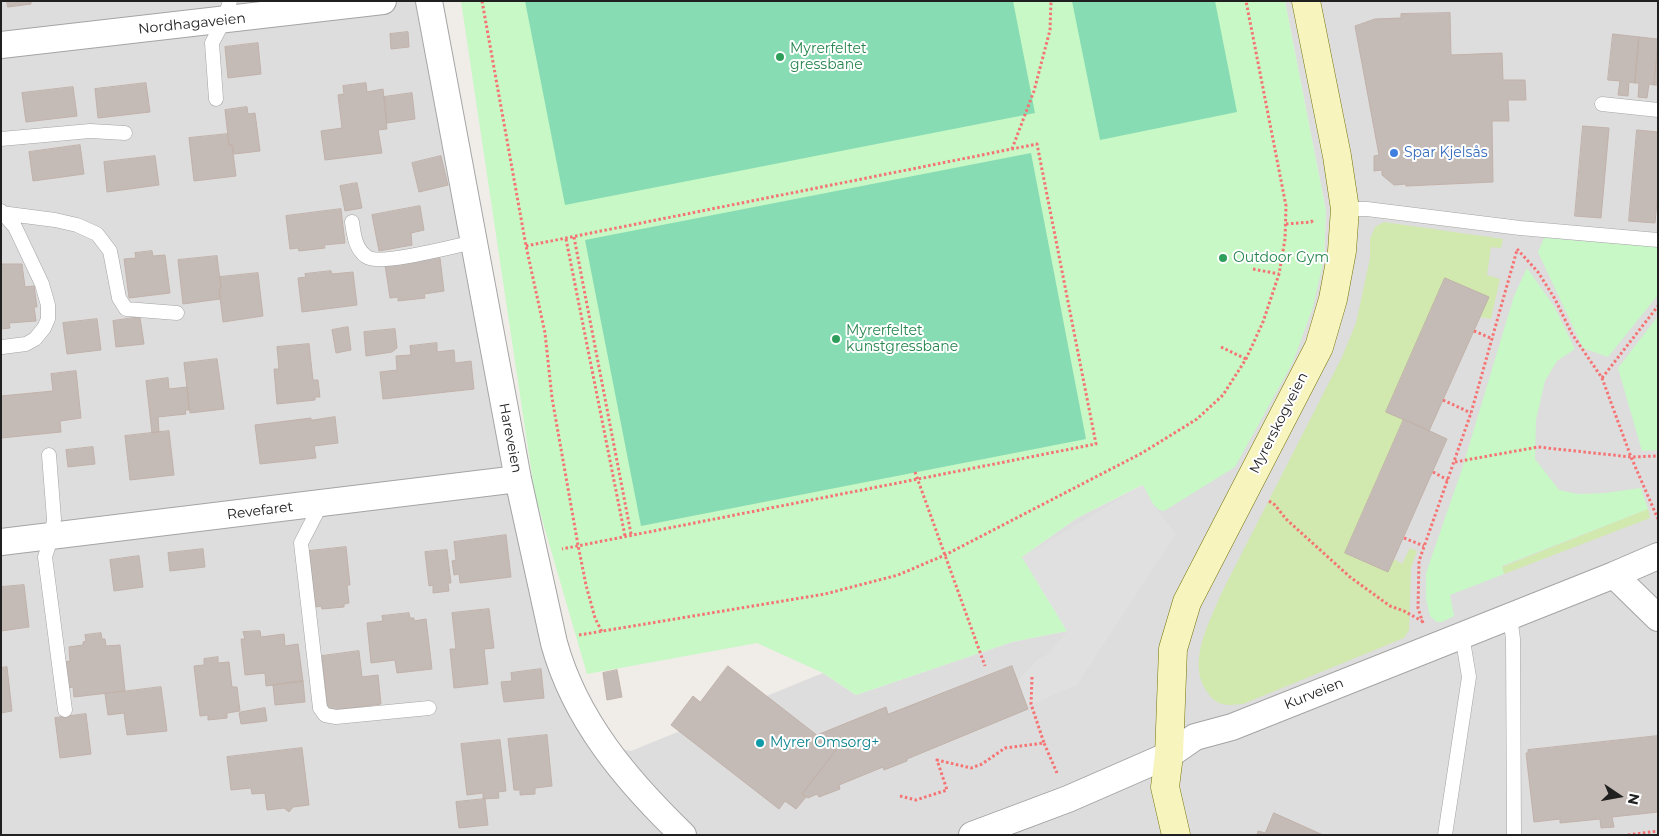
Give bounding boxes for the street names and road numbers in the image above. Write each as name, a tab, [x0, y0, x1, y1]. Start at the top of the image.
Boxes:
street label: Nordhagaveien	[137, 10, 247, 38]
street label: Myrerskogveien	[1246, 370, 1312, 476]
street label: Hareveien	[495, 402, 525, 474]
street label: Revefaret	[226, 499, 294, 523]
street label: Kurveien	[1282, 675, 1346, 713]

